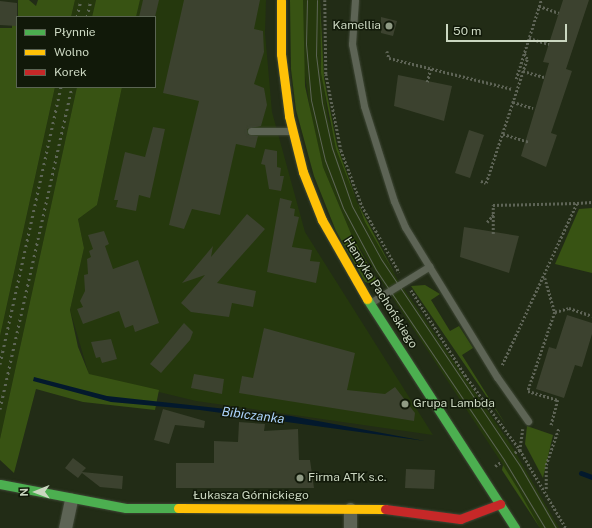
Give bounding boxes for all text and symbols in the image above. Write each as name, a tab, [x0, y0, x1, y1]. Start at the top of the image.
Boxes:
legend	[16, 16, 156, 88]
scale bar	[448, 16, 569, 42]
place label: Kamellia	[332, 19, 381, 33]
marker: Kamellia	[384, 21, 394, 31]
text: 50 m	[453, 24, 481, 38]
text: Płynnie	[54, 25, 96, 39]
text: Wolno	[54, 45, 89, 59]
text: Korek	[54, 65, 87, 79]
street label: Henryka Pachońskiego	[340, 235, 420, 351]
place label: Grupa Lambda	[413, 397, 495, 411]
marker: Grupa Lambda	[400, 399, 410, 409]
water label: Bibiczanka	[221, 404, 285, 428]
place label: Firma ATK s.c.	[308, 471, 386, 485]
north arrow	[16, 472, 56, 512]
marker: Firma ATK s.c.	[295, 473, 305, 483]
text: N	[18, 488, 30, 497]
street label: Łukasza Górnickiego	[193, 489, 309, 503]

